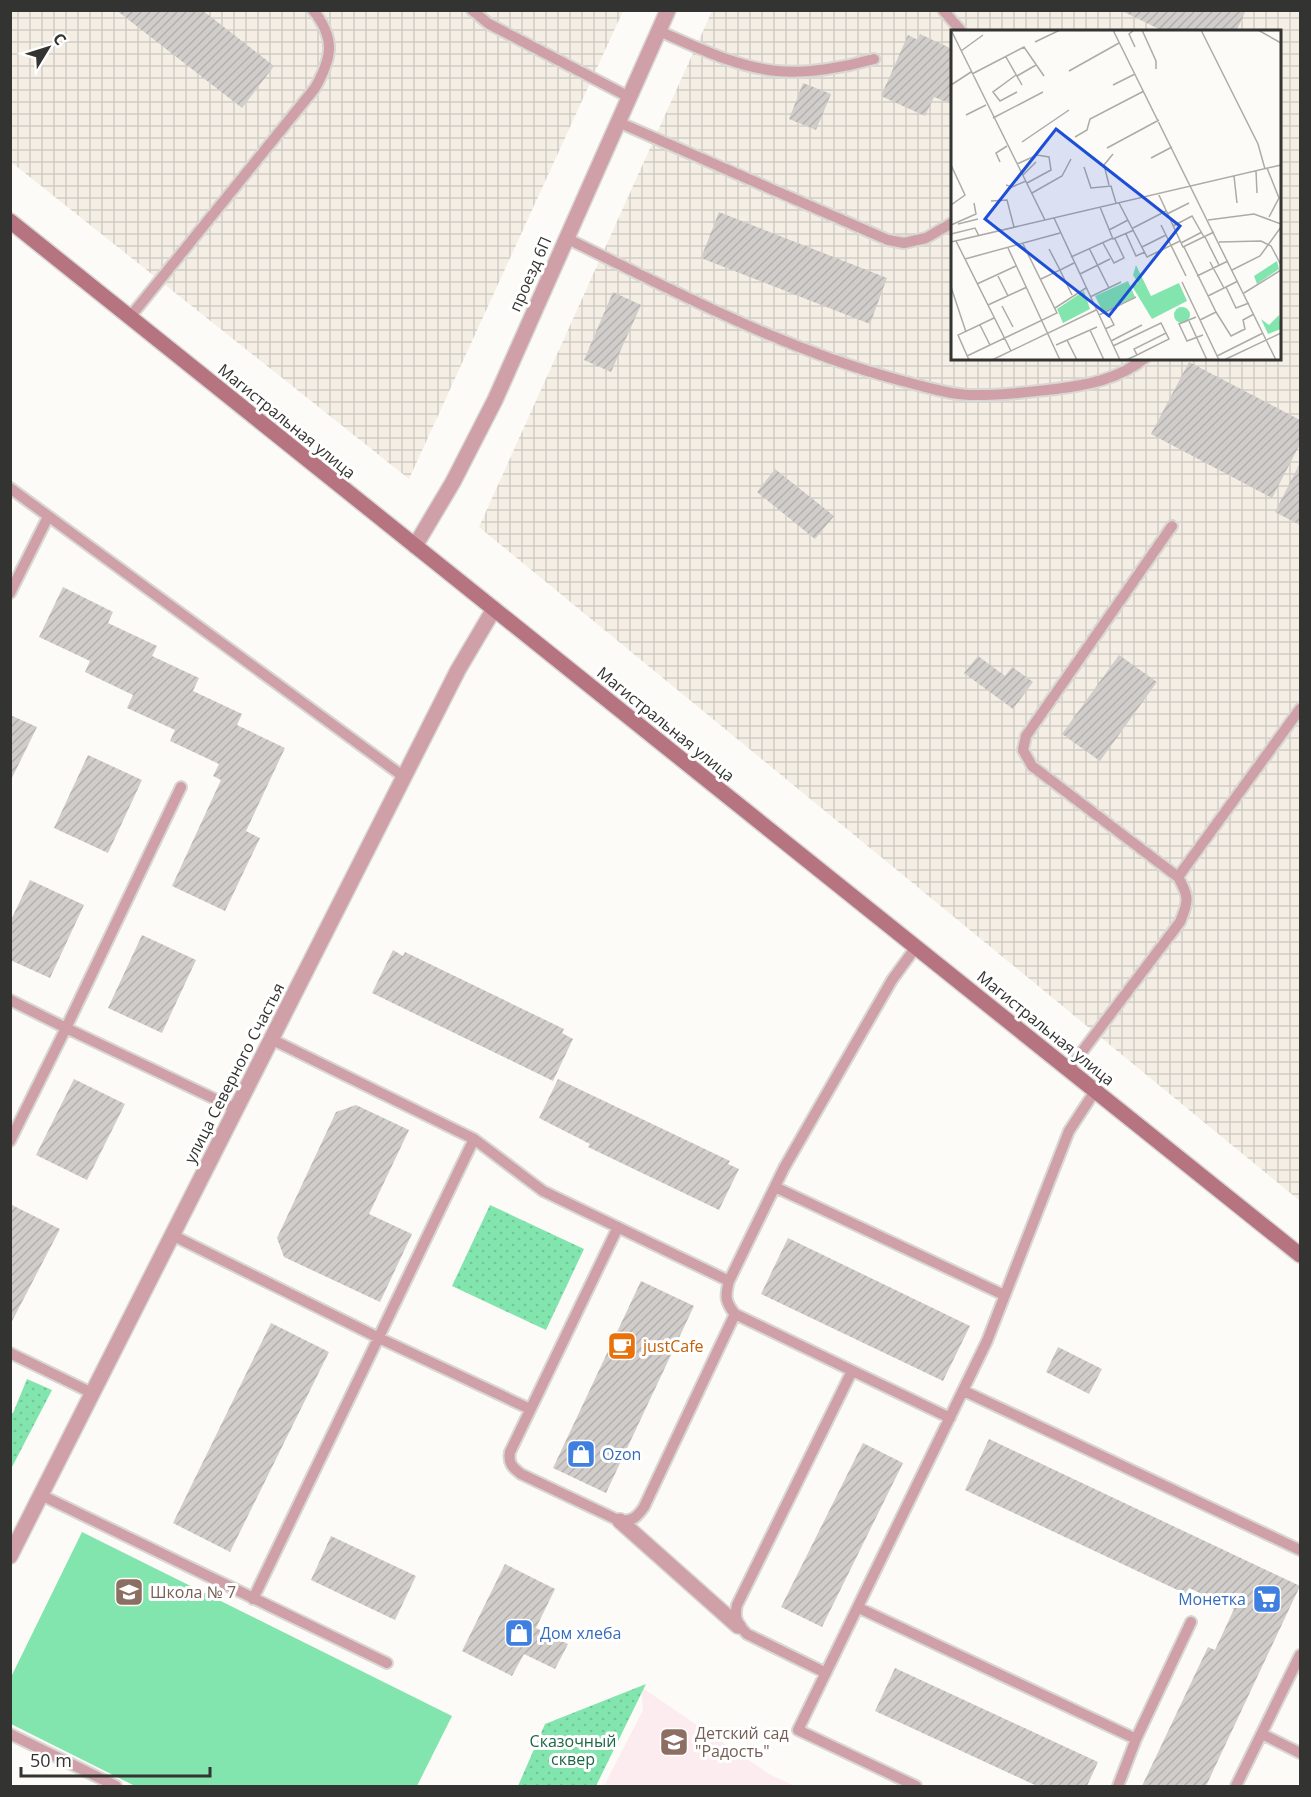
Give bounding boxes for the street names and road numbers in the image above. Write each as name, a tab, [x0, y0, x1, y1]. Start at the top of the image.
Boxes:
street label: проезд 6П	[504, 233, 556, 315]
street label: Магистральная улица	[214, 359, 360, 483]
street label: Магистральная улица	[593, 662, 739, 786]
street label: Магистральная улица	[973, 966, 1119, 1090]
street label: улица Северного Счастья	[179, 979, 289, 1167]

